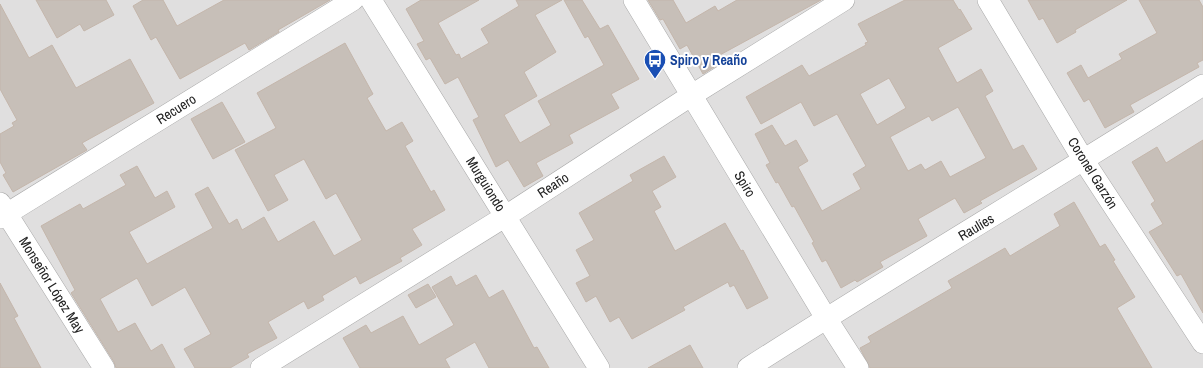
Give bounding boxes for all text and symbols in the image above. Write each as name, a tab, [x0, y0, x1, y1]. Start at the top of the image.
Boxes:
bus stop icon: Spiro y Reaño	[642, 47, 668, 80]
place label: Spiro y Reaño	[670, 51, 747, 69]
street label: Recuero	[153, 90, 199, 128]
street label: Coronel Garzón	[1064, 134, 1122, 212]
street label: Murguiondo	[462, 153, 510, 215]
street label: Reaño	[534, 168, 572, 202]
street label: Spiro	[730, 168, 760, 200]
street label: Raulíes	[955, 209, 998, 245]
street label: Monseñor López May	[15, 233, 89, 337]

